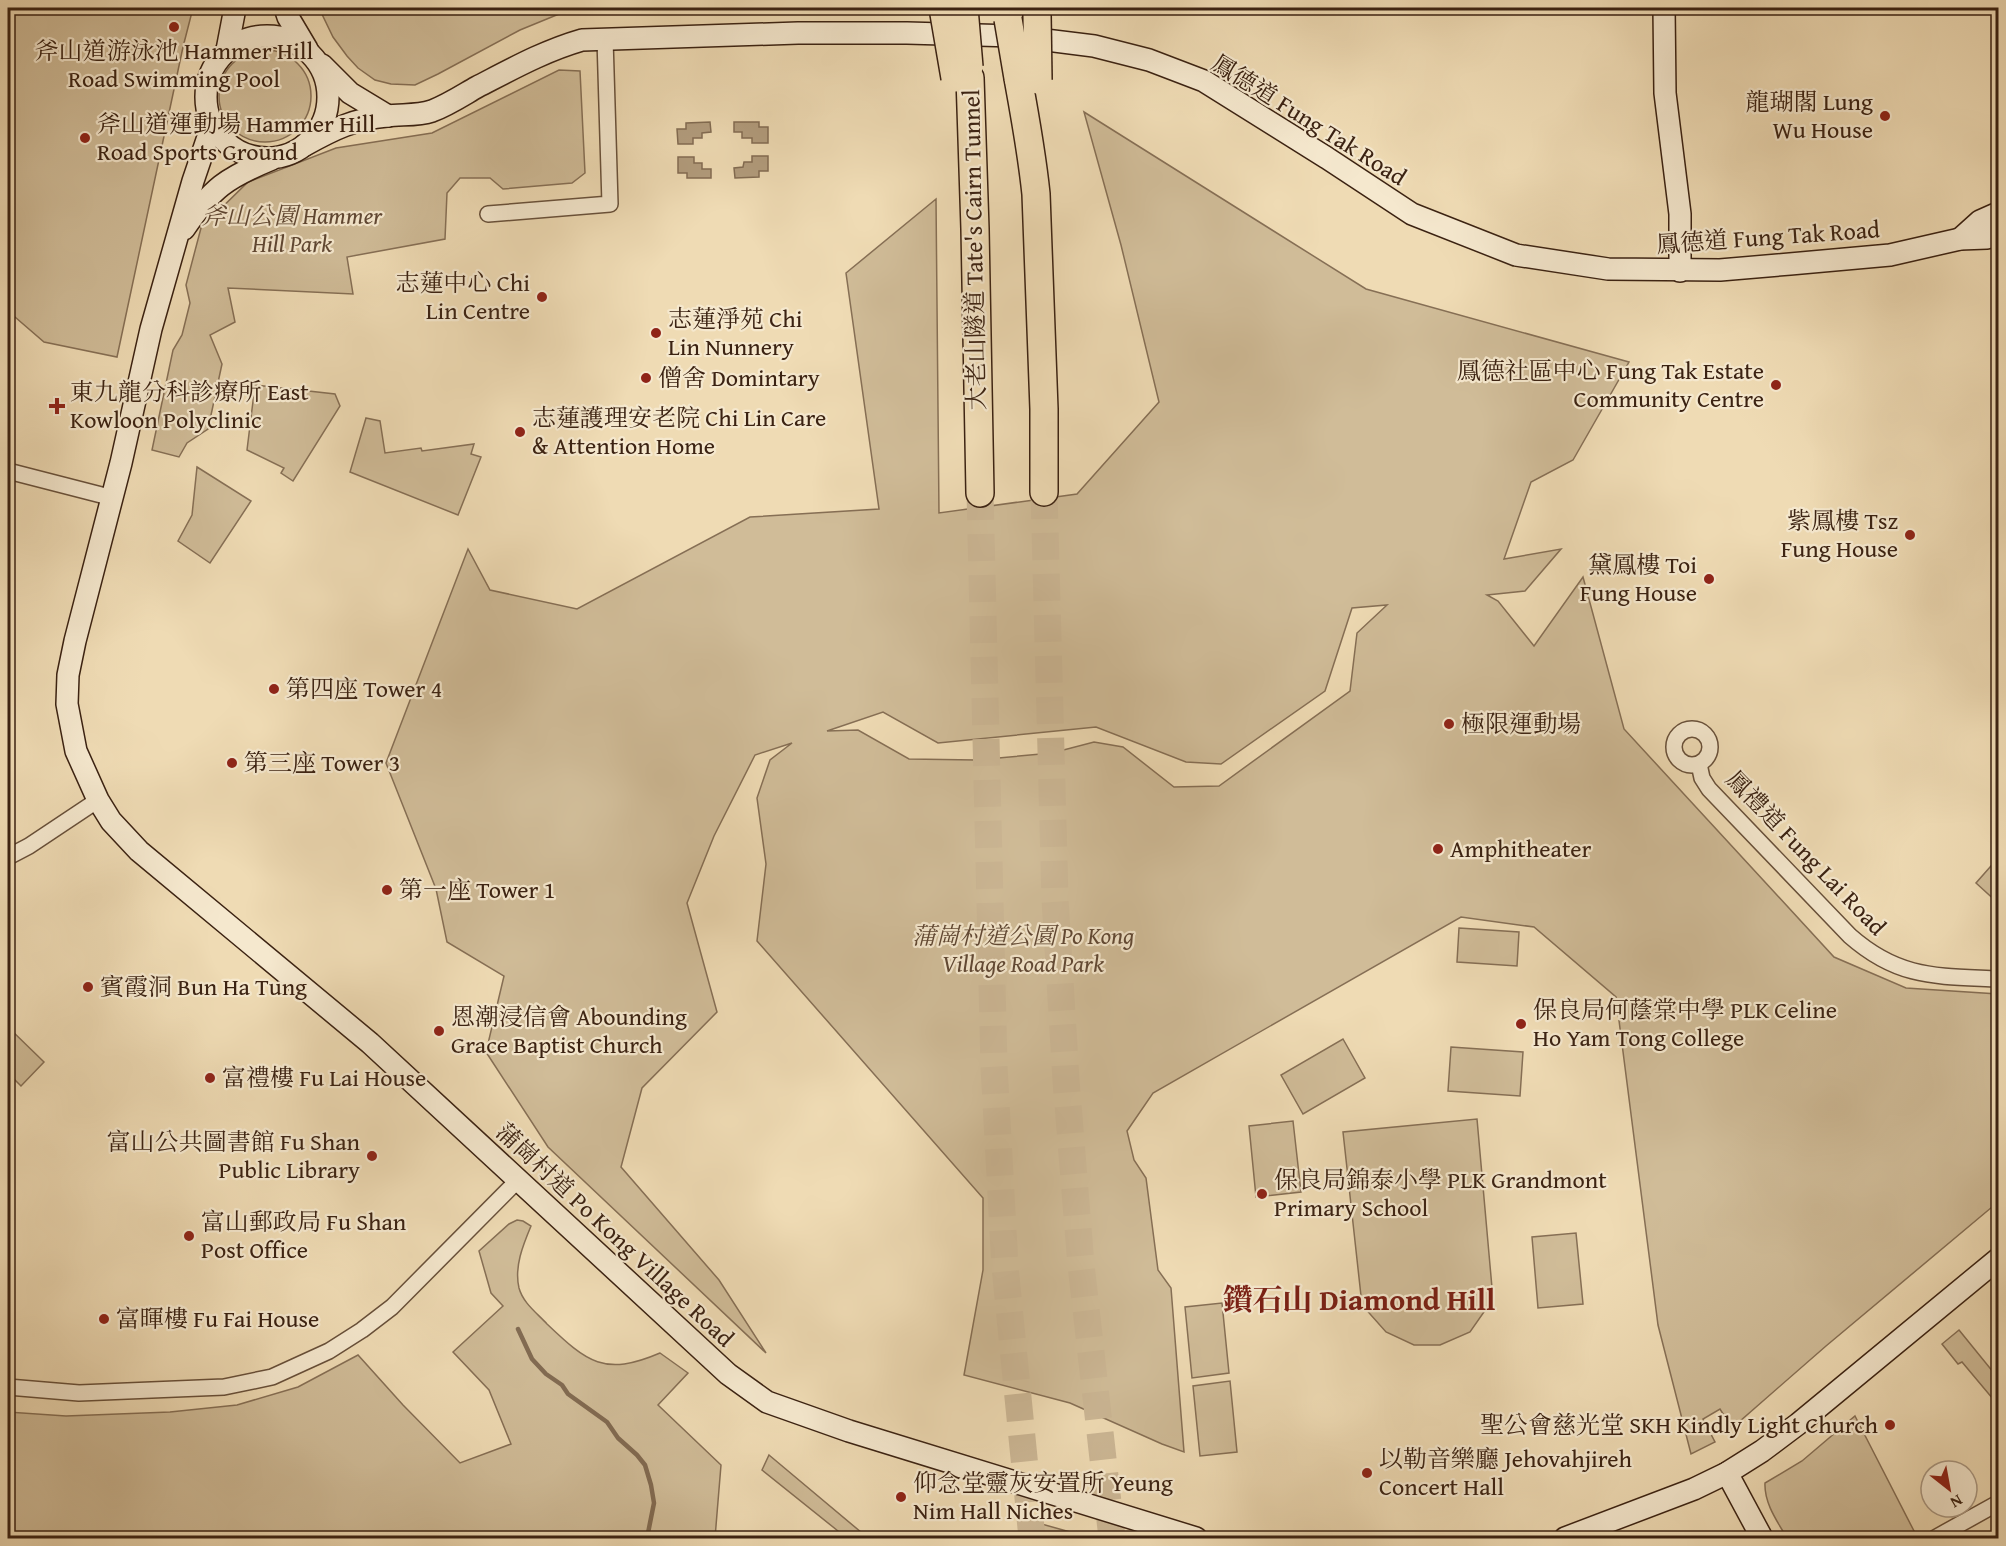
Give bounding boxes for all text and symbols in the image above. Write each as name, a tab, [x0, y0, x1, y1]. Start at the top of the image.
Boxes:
marker: 斧山道游泳池 Hammer Hill Road Swimming Pool	[167, 20, 181, 34]
place label: 斧山道游泳池 Hammer Hill Road Swimming Pool	[35, 33, 313, 96]
street label: 鳳德道 Fung Tak Road	[1205, 45, 1414, 194]
place label: 龍瑚閣 Lung Wu House	[1746, 84, 1873, 147]
street label: 大老山隧道 Tate's Cairn Tunnel	[953, 89, 994, 411]
place label: 斧山道運動場 Hammer Hill Road Sports Ground	[97, 106, 376, 169]
marker: 龍瑚閣 Lung Wu House	[1878, 109, 1892, 123]
marker: 斧山道運動場 Hammer Hill Road Sports Ground	[78, 131, 92, 145]
park label: 斧山公園 Hammer Hill Park	[202, 198, 383, 261]
street label: 鳳德道 Fung Tak Road	[1655, 211, 1881, 262]
place label: 志蓮中心 Chi Lin Centre	[395, 265, 530, 328]
marker: 志蓮中心 Chi Lin Centre	[535, 290, 549, 304]
place label: 志蓮淨苑 Chi Lin Nunnery	[668, 301, 803, 364]
marker: 志蓮淨苑 Chi Lin Nunnery	[649, 326, 663, 340]
place label: 鳳德社區中心 Fung Tak Estate Community Centre	[1457, 353, 1764, 416]
place label: 僧舍 Domintary	[658, 360, 820, 395]
marker: 僧舍 Domintary	[639, 371, 653, 385]
place label: 東九龍分科診療所 East Kowloon Polyclinic	[70, 374, 309, 437]
marker: 鳳德社區中心 Fung Tak Estate Community Centre	[1769, 378, 1783, 392]
marker: 東九龍分科診療所 East Kowloon Polyclinic	[48, 397, 66, 415]
place label: 志蓮護理安老院 Chi Lin Care & Attention Home	[532, 400, 826, 463]
marker: 志蓮護理安老院 Chi Lin Care & Attention Home	[513, 425, 527, 439]
place label: 紫鳳樓 Tsz Fung House	[1781, 503, 1898, 566]
marker: 紫鳳樓 Tsz Fung House	[1903, 528, 1917, 542]
place label: 黛鳳樓 Toi Fung House	[1580, 547, 1697, 610]
marker: 黛鳳樓 Toi Fung House	[1702, 572, 1716, 586]
place label: 第四座 Tower 4	[286, 671, 442, 706]
marker: 第四座 Tower 4	[267, 682, 281, 696]
place label: 極限運動場	[1461, 706, 1581, 741]
marker: 極限運動場	[1442, 717, 1456, 731]
place label: 第三座 Tower 3	[244, 745, 400, 780]
marker: 第三座 Tower 3	[225, 756, 239, 770]
street label: 鳳禮道 Fung Lai Road	[1718, 762, 1895, 943]
place label: Amphitheater	[1450, 831, 1592, 866]
marker: Amphitheater	[1431, 842, 1445, 856]
place label: 第一座 Tower 1	[399, 872, 555, 907]
marker: 第一座 Tower 1	[380, 883, 394, 897]
park label: 蒲崗村道公園 Po Kong Village Road Park	[912, 918, 1134, 981]
place label: 賓霞洞 Bun Ha Tung	[100, 969, 307, 1004]
marker: 賓霞洞 Bun Ha Tung	[81, 980, 95, 994]
place label: 保良局何蔭棠中學 PLK Celine Ho Yam Tong College	[1533, 992, 1837, 1055]
place label: 恩潮浸信會 Abounding Grace Baptist Church	[451, 999, 687, 1062]
marker: 保良局何蔭棠中學 PLK Celine Ho Yam Tong College	[1514, 1017, 1528, 1031]
marker: 恩潮浸信會 Abounding Grace Baptist Church	[432, 1024, 446, 1038]
place label: 富禮樓 Fu Lai House	[222, 1060, 426, 1095]
marker: 富禮樓 Fu Lai House	[203, 1071, 217, 1085]
street label: 蒲崗村道 Po Kong Village Road	[488, 1114, 743, 1355]
place label: 富山公共圖書館 Fu Shan Public Library	[107, 1124, 361, 1187]
marker: 富山公共圖書館 Fu Shan Public Library	[365, 1149, 379, 1163]
place label: 保良局錦泰小學 PLK Grandmont Primary School	[1274, 1162, 1607, 1225]
marker: 保良局錦泰小學 PLK Grandmont Primary School	[1255, 1187, 1269, 1201]
place label: 富山郵政局 Fu Shan Post Office	[201, 1204, 407, 1267]
marker: 富山郵政局 Fu Shan Post Office	[182, 1229, 196, 1243]
district label: 鑽石山 Diamond Hill	[1223, 1277, 1495, 1321]
place label: 富暉樓 Fu Fai House	[116, 1301, 319, 1336]
marker: 富暉樓 Fu Fai House	[97, 1312, 111, 1326]
place label: 聖公會慈光堂 SKH Kindly Light Church	[1480, 1407, 1879, 1442]
marker: 聖公會慈光堂 SKH Kindly Light Church	[1883, 1418, 1897, 1432]
place label: 以勒音樂廳 Jehovahjireh Concert Hall	[1379, 1441, 1633, 1504]
north arrow	[1919, 1459, 1979, 1519]
place label: 仰念堂靈灰安置所 Yeung Nim Hall Niches	[913, 1465, 1173, 1528]
marker: 以勒音樂廳 Jehovahjireh Concert Hall	[1360, 1466, 1374, 1480]
text: N	[1946, 1489, 1967, 1515]
marker: 仰念堂靈灰安置所 Yeung Nim Hall Niches	[894, 1490, 908, 1504]

